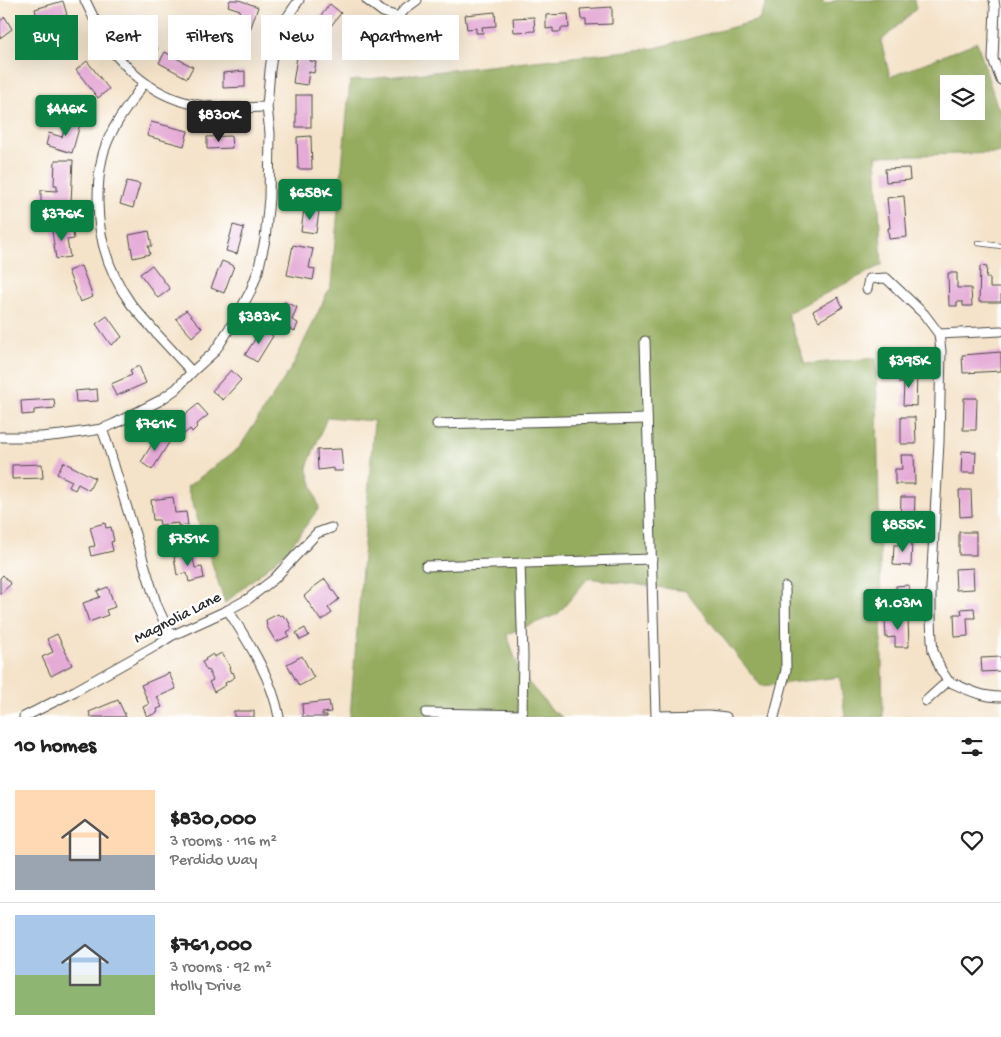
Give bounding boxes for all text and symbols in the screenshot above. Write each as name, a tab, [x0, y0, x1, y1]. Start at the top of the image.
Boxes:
chip: Buy	[15, 15, 78, 60]
chip: Rent	[88, 15, 158, 60]
chip: Filters	[168, 15, 251, 60]
chip: New	[261, 15, 332, 60]
chip: Apartment	[342, 15, 459, 60]
map controls	[940, 75, 985, 120]
button: layers	[940, 75, 985, 120]
pin: $446K	[31, 94, 101, 137]
pin: $830K	[184, 100, 254, 143]
text: $446K	[46, 101, 86, 120]
text: $830K	[198, 107, 240, 126]
pin: $658K	[275, 178, 345, 221]
text: $658K	[289, 185, 331, 204]
pin: $376K	[27, 200, 97, 242]
text: $376K	[42, 206, 82, 225]
pin: $383K	[224, 302, 294, 345]
text: $383K	[238, 309, 280, 328]
pin: $395K	[874, 346, 944, 389]
text: $395K	[889, 353, 929, 372]
pin: $761K	[120, 410, 190, 452]
text: $761K	[136, 416, 174, 435]
pin: $855K	[868, 510, 938, 553]
text: $855K	[882, 517, 924, 536]
pin: $751K	[153, 524, 223, 567]
text: $751K	[168, 531, 208, 550]
pin: $1.03M	[857, 588, 939, 631]
street label: Magnolia Lane	[131, 589, 225, 649]
text: $1.03M	[874, 595, 922, 614]
icon: filters	[958, 733, 986, 761]
text: 10 homes	[15, 735, 96, 760]
text: $830,000	[170, 808, 256, 833]
icon: home	[55, 810, 115, 870]
icon: heart	[958, 826, 986, 854]
text: 3 rooms · 116 m²	[170, 833, 277, 852]
text: Perdido Way	[170, 852, 257, 871]
text: $761,000	[170, 934, 252, 959]
icon: home	[55, 935, 115, 995]
icon: heart	[958, 951, 986, 979]
text: 3 rooms · 92 m²	[170, 959, 272, 978]
text: Holly Drive	[170, 978, 241, 997]

